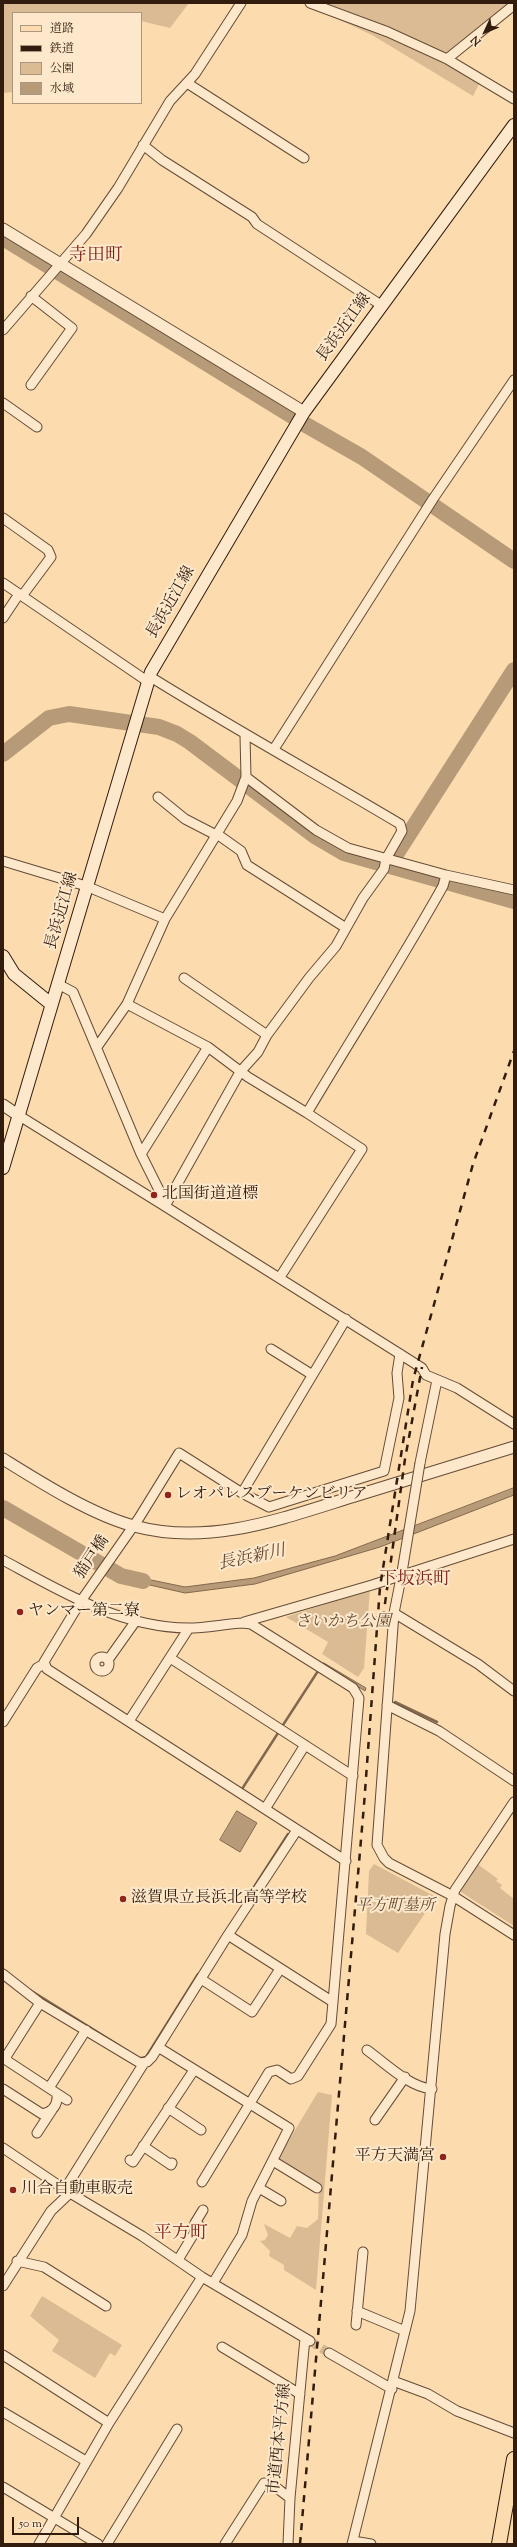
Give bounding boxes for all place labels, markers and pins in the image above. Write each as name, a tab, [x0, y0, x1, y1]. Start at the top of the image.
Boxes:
place label: 北国街道道標	[162, 1185, 258, 1205]
marker: 北国街道道標	[149, 1190, 159, 1200]
place label: レオパレスブーケンビリア	[176, 1485, 368, 1505]
marker: レオパレスブーケンビリア	[163, 1490, 173, 1500]
place label: ヤンマー第二寮	[28, 1602, 140, 1622]
marker: ヤンマー第二寮	[15, 1607, 25, 1617]
place label: 滋賀県立長浜北高等学校	[131, 1889, 307, 1909]
marker: 滋賀県立長浜北高等学校	[118, 1894, 128, 1904]
place label: 平方天満宮	[355, 2147, 435, 2167]
marker: 平方天満宮	[438, 2152, 448, 2162]
place label: 川合自動車販売	[21, 2180, 133, 2200]
marker: 川合自動車販売	[8, 2185, 18, 2195]

